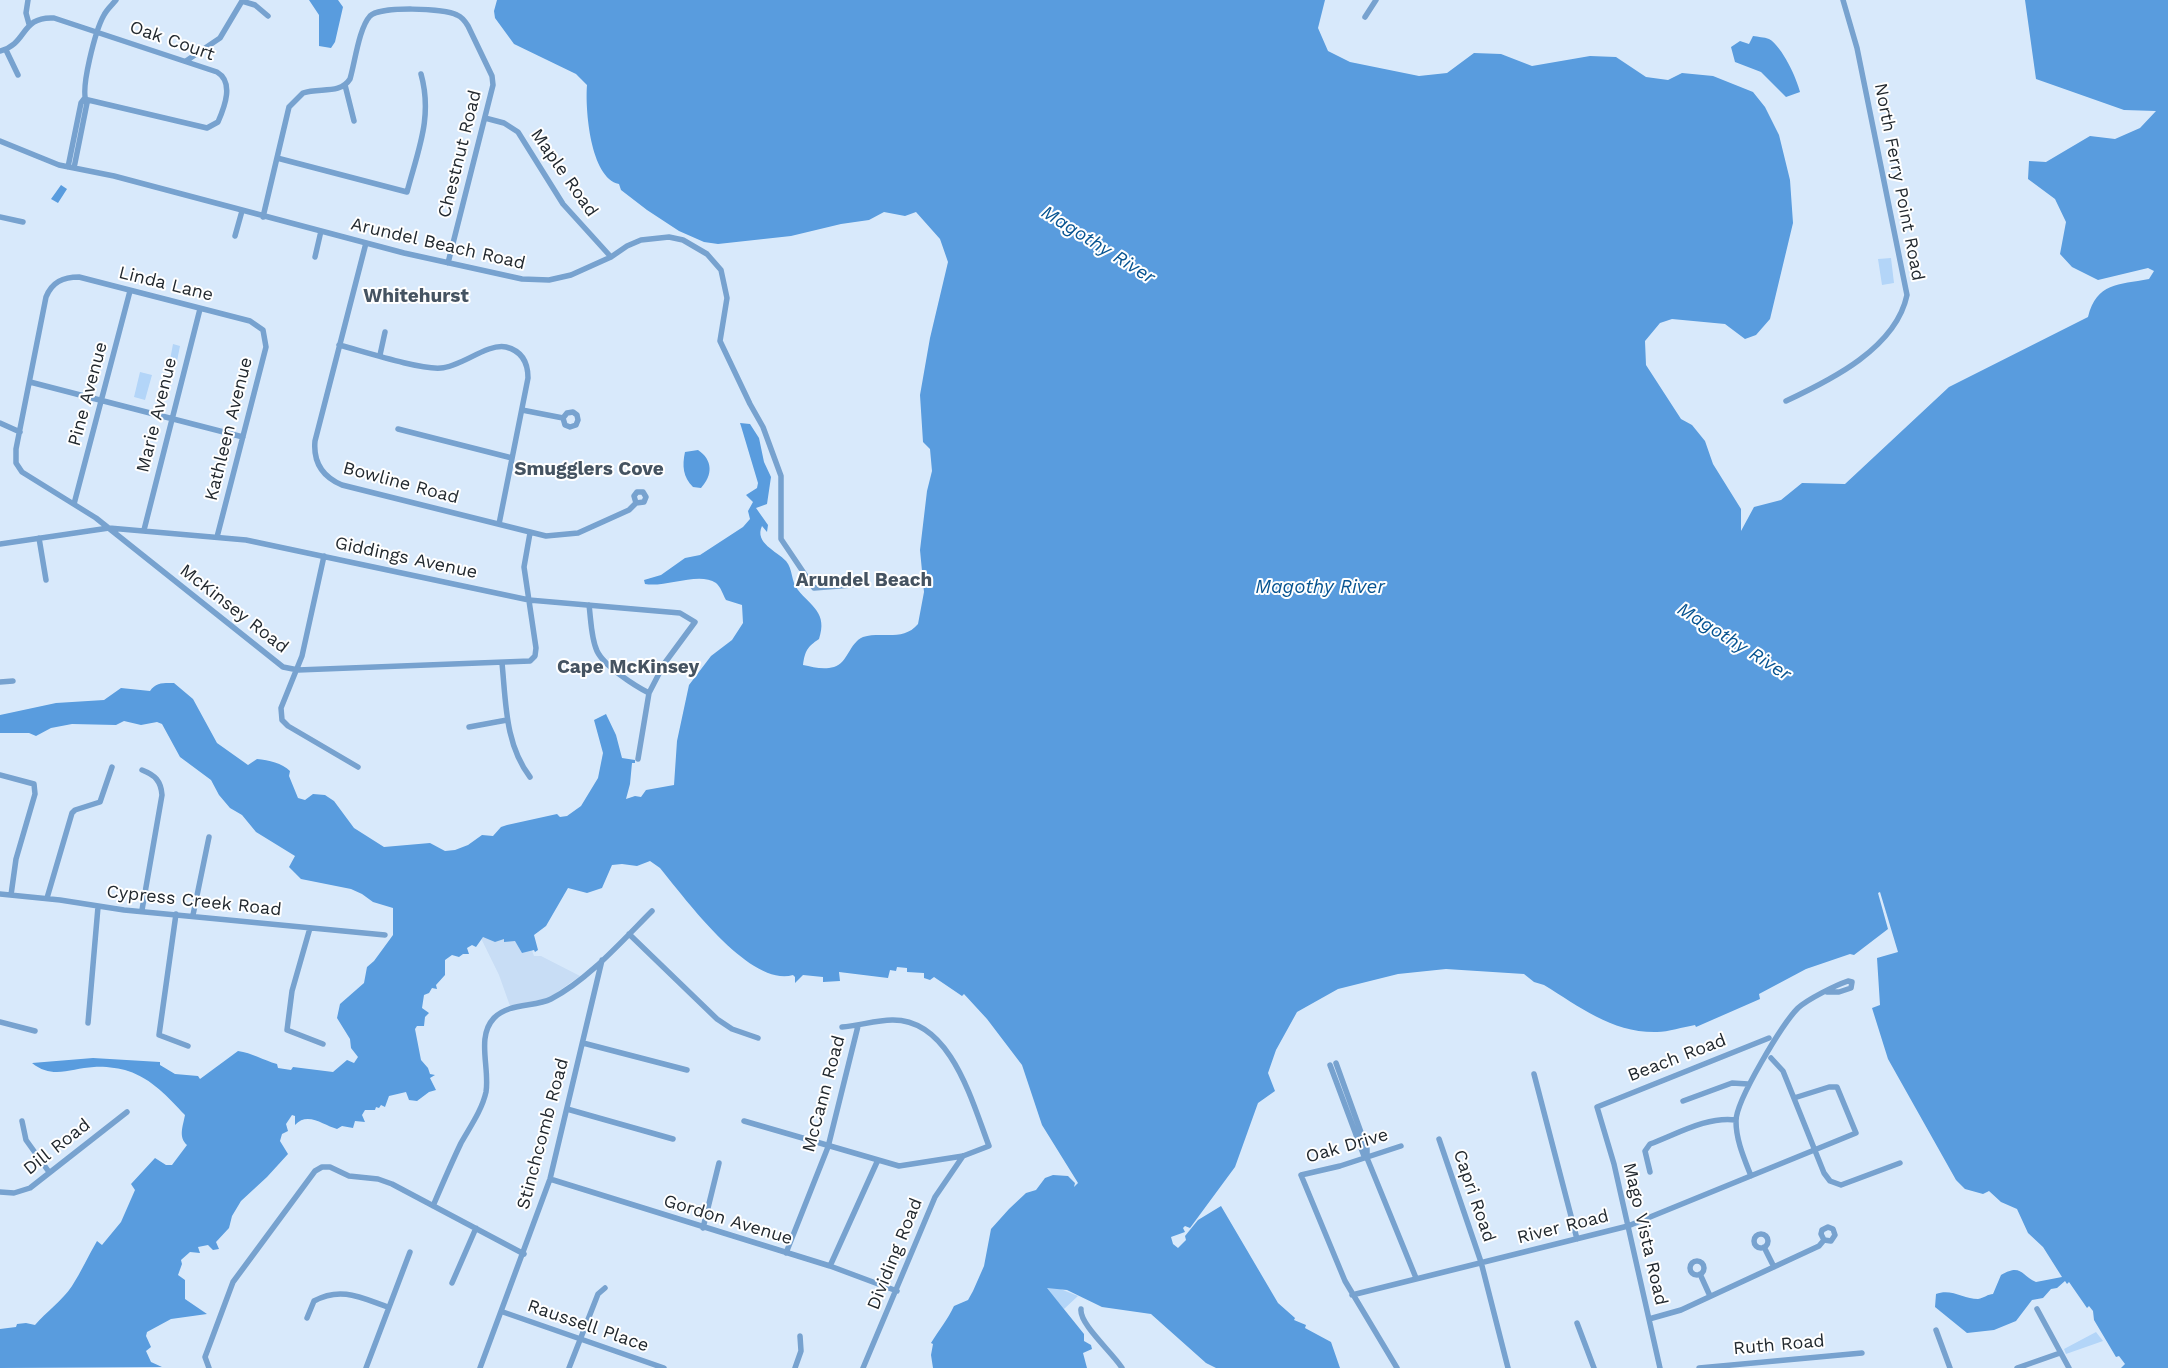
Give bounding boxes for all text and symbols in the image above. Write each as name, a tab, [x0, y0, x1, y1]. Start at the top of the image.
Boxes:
street label: Oak Court	[127, 16, 217, 66]
street label: North Ferry Point Road	[1869, 81, 1929, 283]
street label: Chestnut Road	[434, 88, 486, 220]
street label: Maple Road	[526, 125, 602, 221]
water label: Magothy River	[1037, 201, 1159, 289]
street label: Arundel Beach Road	[349, 213, 527, 275]
street label: Linda Lane	[116, 262, 216, 306]
district label: Whitehurst	[363, 285, 469, 307]
street label: Pine Avenue	[64, 339, 112, 449]
street label: Marie Avenue	[132, 355, 182, 475]
street label: Kathleen Avenue	[201, 355, 257, 503]
street label: Bowline Road	[341, 457, 461, 509]
district label: Smugglers Cove	[514, 458, 664, 480]
street label: Giddings Avenue	[333, 532, 479, 584]
street label: McKinsey Road	[175, 560, 293, 658]
district label: Arundel Beach	[796, 569, 932, 591]
water label: Magothy River	[1255, 576, 1385, 598]
water label: Magothy River	[1673, 598, 1795, 686]
district label: Cape McKinsey	[557, 656, 699, 678]
street label: Cypress Creek Road	[105, 881, 283, 921]
street label: Beach Road	[1625, 1029, 1729, 1087]
street label: McCann Road	[798, 1033, 850, 1155]
street label: Stinchcomb Road	[512, 1056, 574, 1212]
street label: Dill Road	[19, 1114, 95, 1180]
street label: Oak Drive	[1303, 1124, 1391, 1168]
street label: Capri Road	[1448, 1147, 1500, 1245]
street label: Mago Vista Road	[1618, 1161, 1672, 1307]
street label: Gordon Avenue	[661, 1190, 795, 1250]
street label: Dividing Road	[863, 1195, 927, 1313]
street label: River Road	[1515, 1205, 1611, 1249]
street label: Raussell Place	[524, 1295, 652, 1357]
street label: Ruth Road	[1732, 1330, 1826, 1360]

